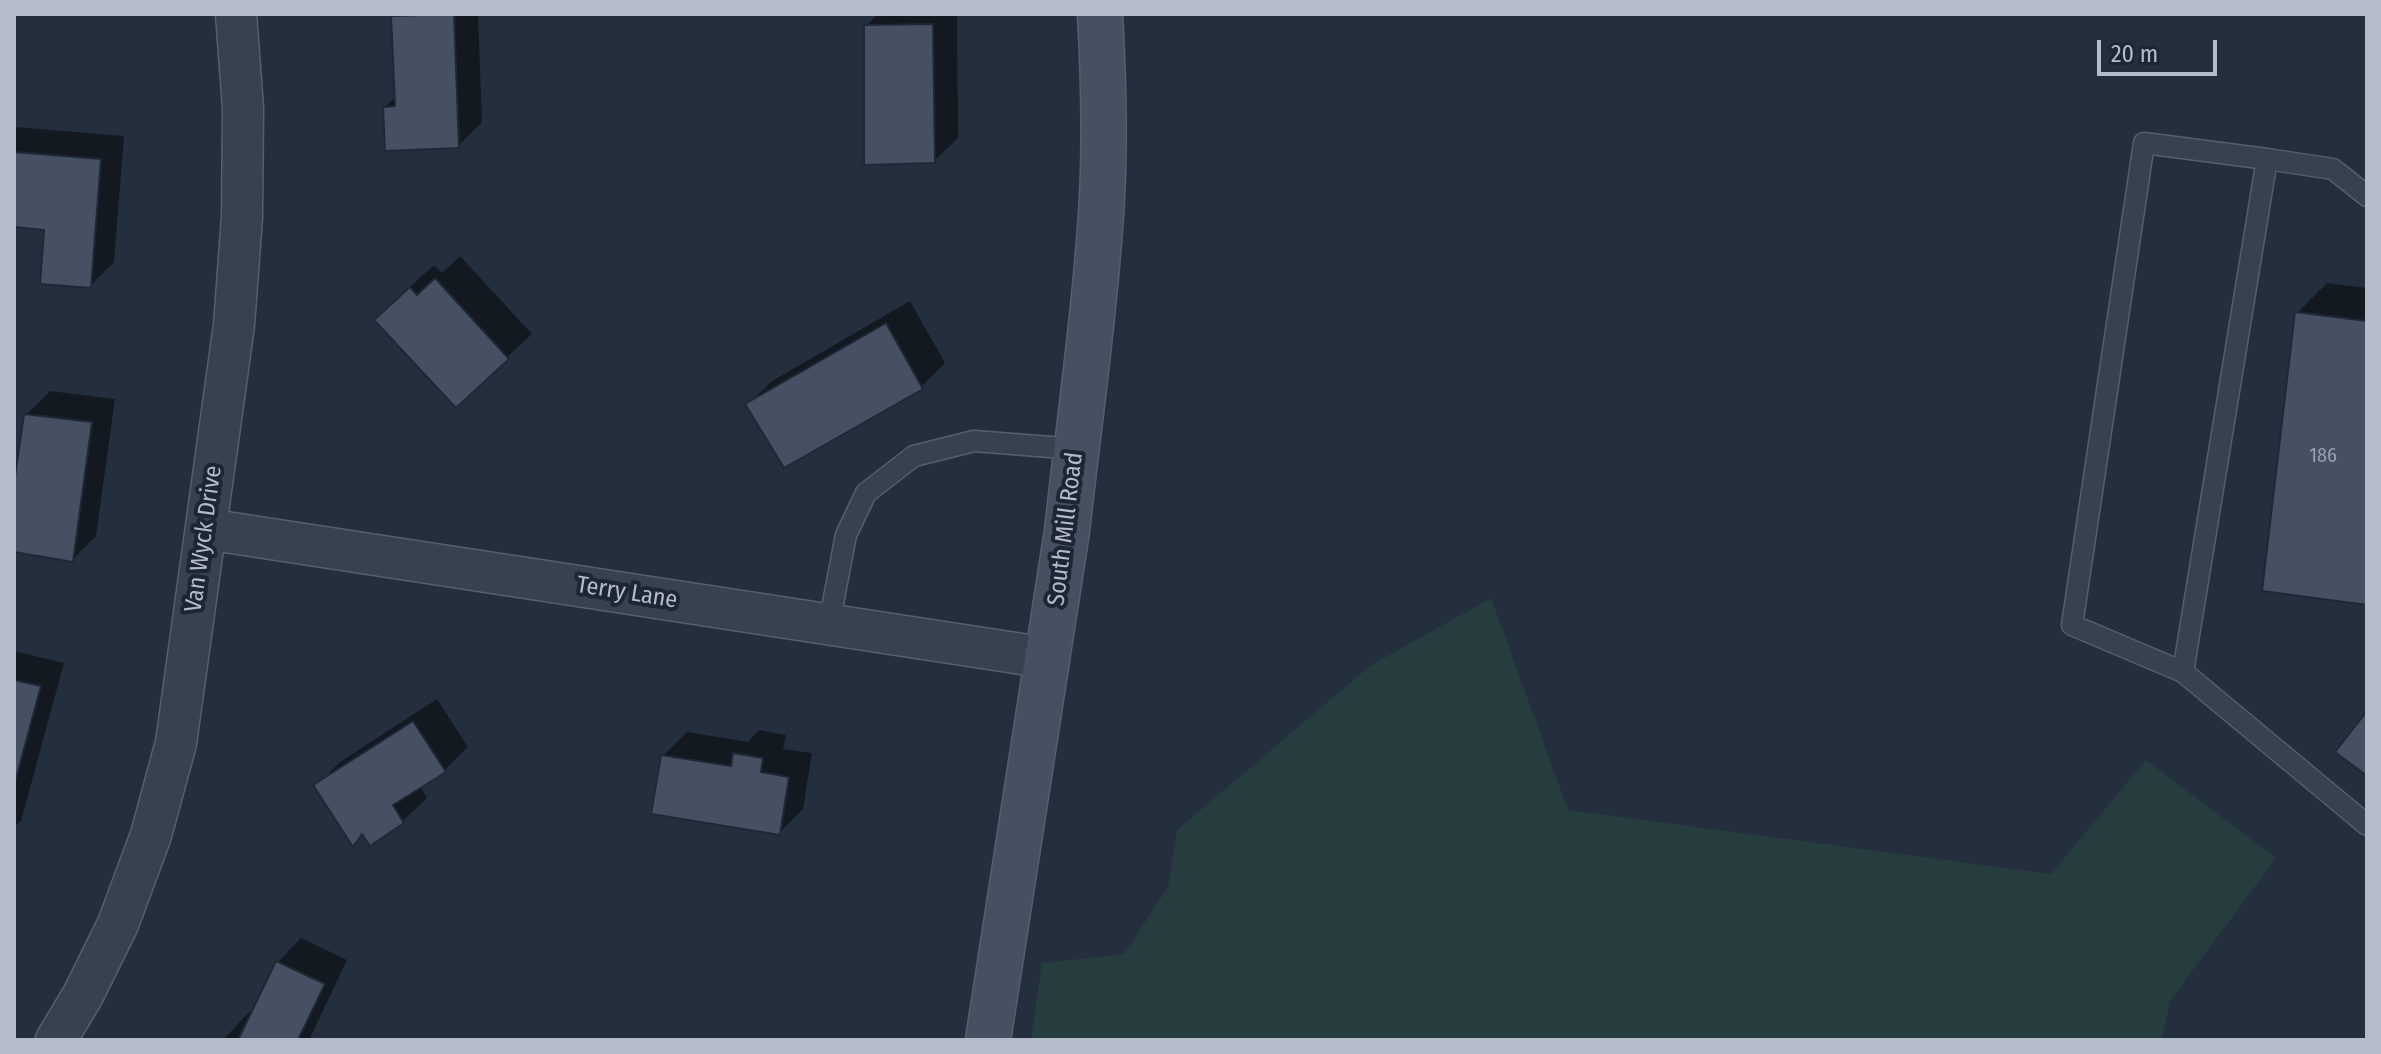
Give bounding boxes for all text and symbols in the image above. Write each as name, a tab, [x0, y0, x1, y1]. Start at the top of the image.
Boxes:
scale bar	[2101, 24, 2221, 74]
text: 20 m	[2111, 40, 2158, 68]
house number: 186	[2309, 444, 2337, 468]
street label: South Mill Road	[1042, 451, 1090, 607]
street label: Van Wyck Drive	[179, 464, 229, 614]
street label: Terry Lane	[575, 571, 679, 615]

